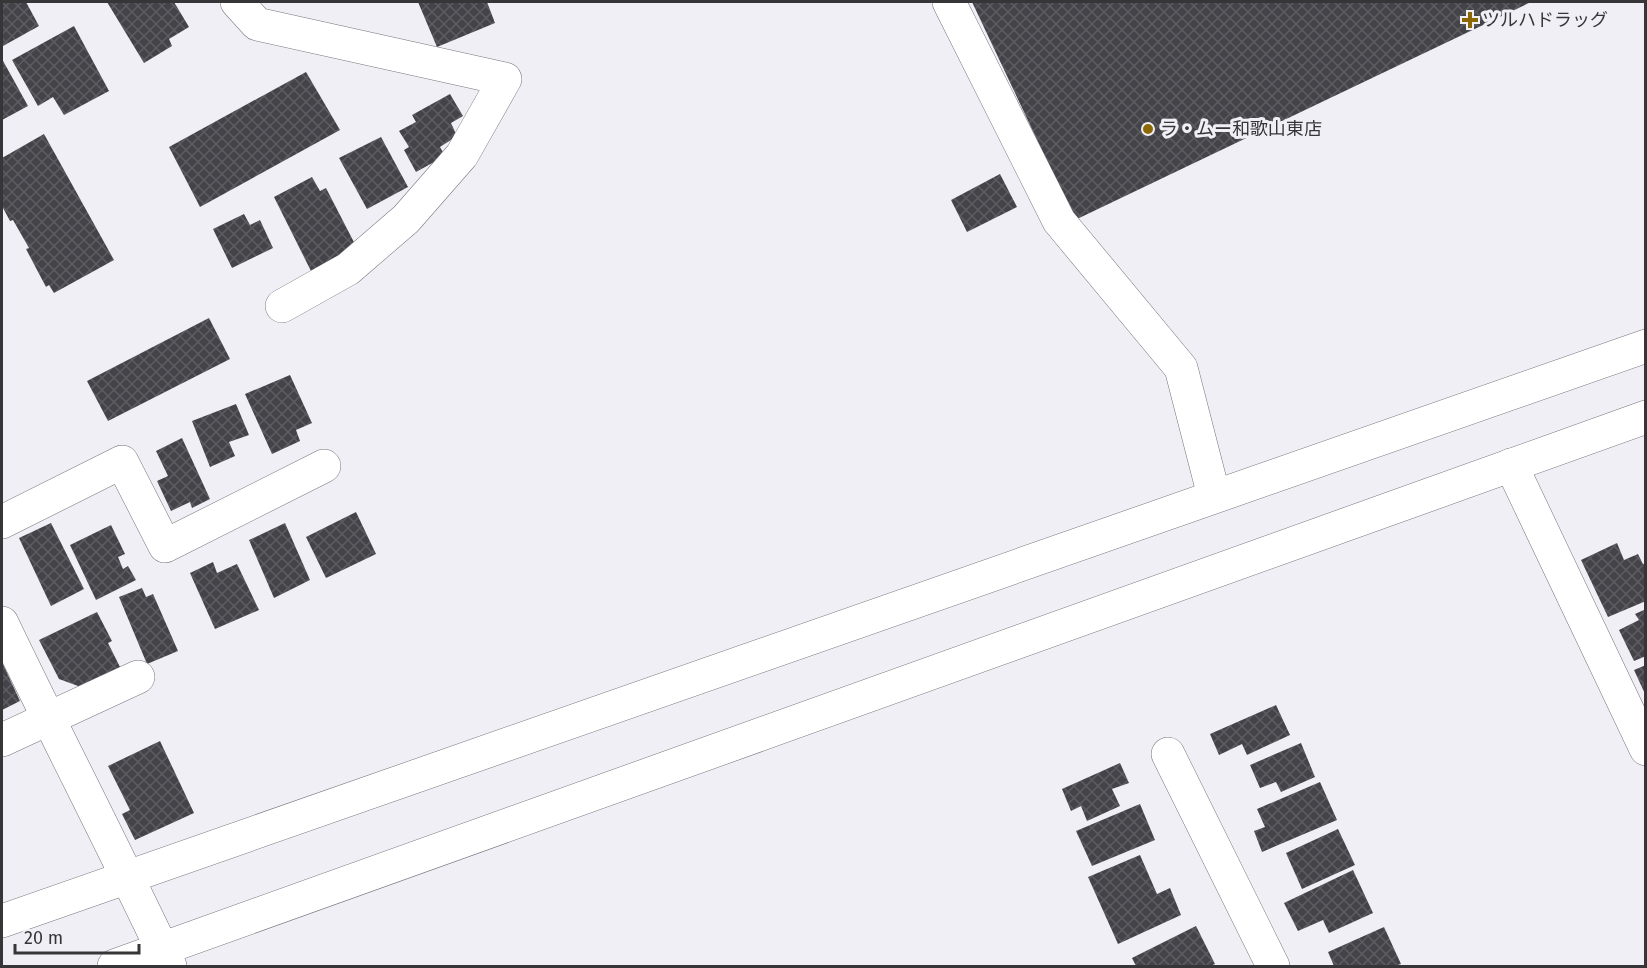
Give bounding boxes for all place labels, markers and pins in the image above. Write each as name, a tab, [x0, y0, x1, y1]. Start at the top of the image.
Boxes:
place label: ツルハドラッグ	[1482, 9, 1608, 31]
marker: ツルハドラッグ	[1463, 13, 1477, 27]
place label: ラ・ムー和歌山東店	[1160, 118, 1322, 140]
marker: ラ・ムー和歌山東店	[1141, 122, 1155, 136]

